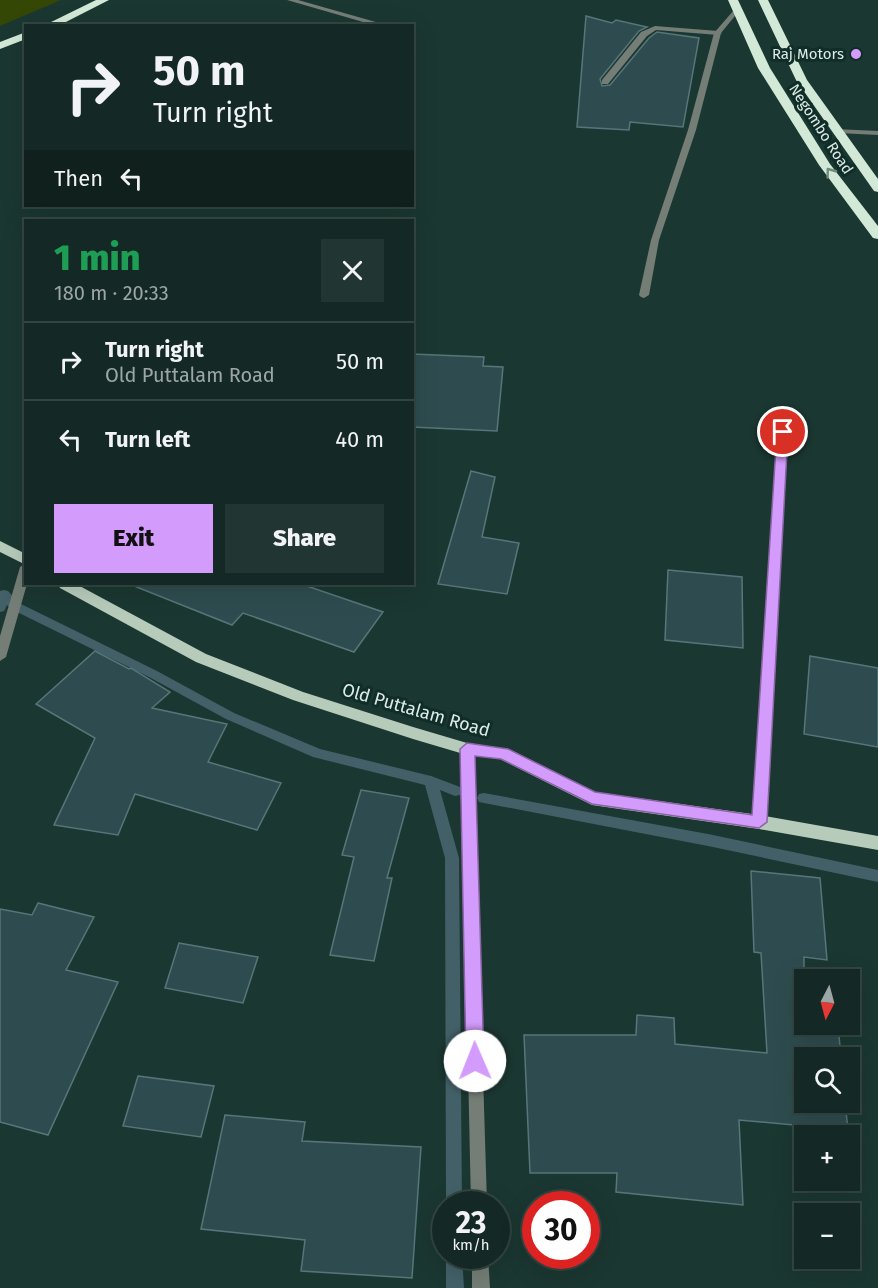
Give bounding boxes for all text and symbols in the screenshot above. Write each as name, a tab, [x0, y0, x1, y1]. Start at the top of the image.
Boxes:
place label: Raj Motors	[772, 45, 844, 63]
text: 50 m	[153, 46, 246, 96]
marker: Raj Motors	[849, 47, 863, 61]
icon: right	[54, 48, 132, 126]
street label: Negombo Road	[785, 81, 857, 177]
text: Turn right	[153, 97, 273, 129]
icon: left	[115, 162, 148, 195]
text: Then	[54, 165, 103, 192]
one-way arrow	[826, 168, 837, 179]
text: 1 min	[54, 236, 140, 280]
button: close	[321, 239, 384, 302]
text: 180 m · 20:33	[54, 281, 169, 305]
text: Turn right	[105, 336, 204, 363]
icon: right	[54, 345, 87, 378]
text: 50 m	[336, 348, 384, 375]
text: Old Puttalam Road	[105, 363, 275, 387]
pin	[757, 406, 808, 457]
icon: arrive	[766, 415, 799, 448]
icon: left	[54, 423, 87, 456]
text: Turn left	[105, 426, 190, 453]
text: 40 m	[335, 426, 384, 453]
button: Exit	[54, 504, 213, 573]
button: Share	[225, 504, 384, 573]
street label: Old Puttalam Road	[340, 678, 492, 742]
north arrow	[794, 969, 860, 1035]
map controls	[794, 969, 860, 1269]
position arrow	[443, 1029, 507, 1093]
button: search	[794, 1047, 860, 1113]
button: +	[794, 1125, 860, 1191]
speed limit sign: 30	[522, 1191, 600, 1269]
button: −	[794, 1203, 860, 1269]
text: 23	[456, 1205, 486, 1241]
text: km/h	[452, 1236, 490, 1254]

